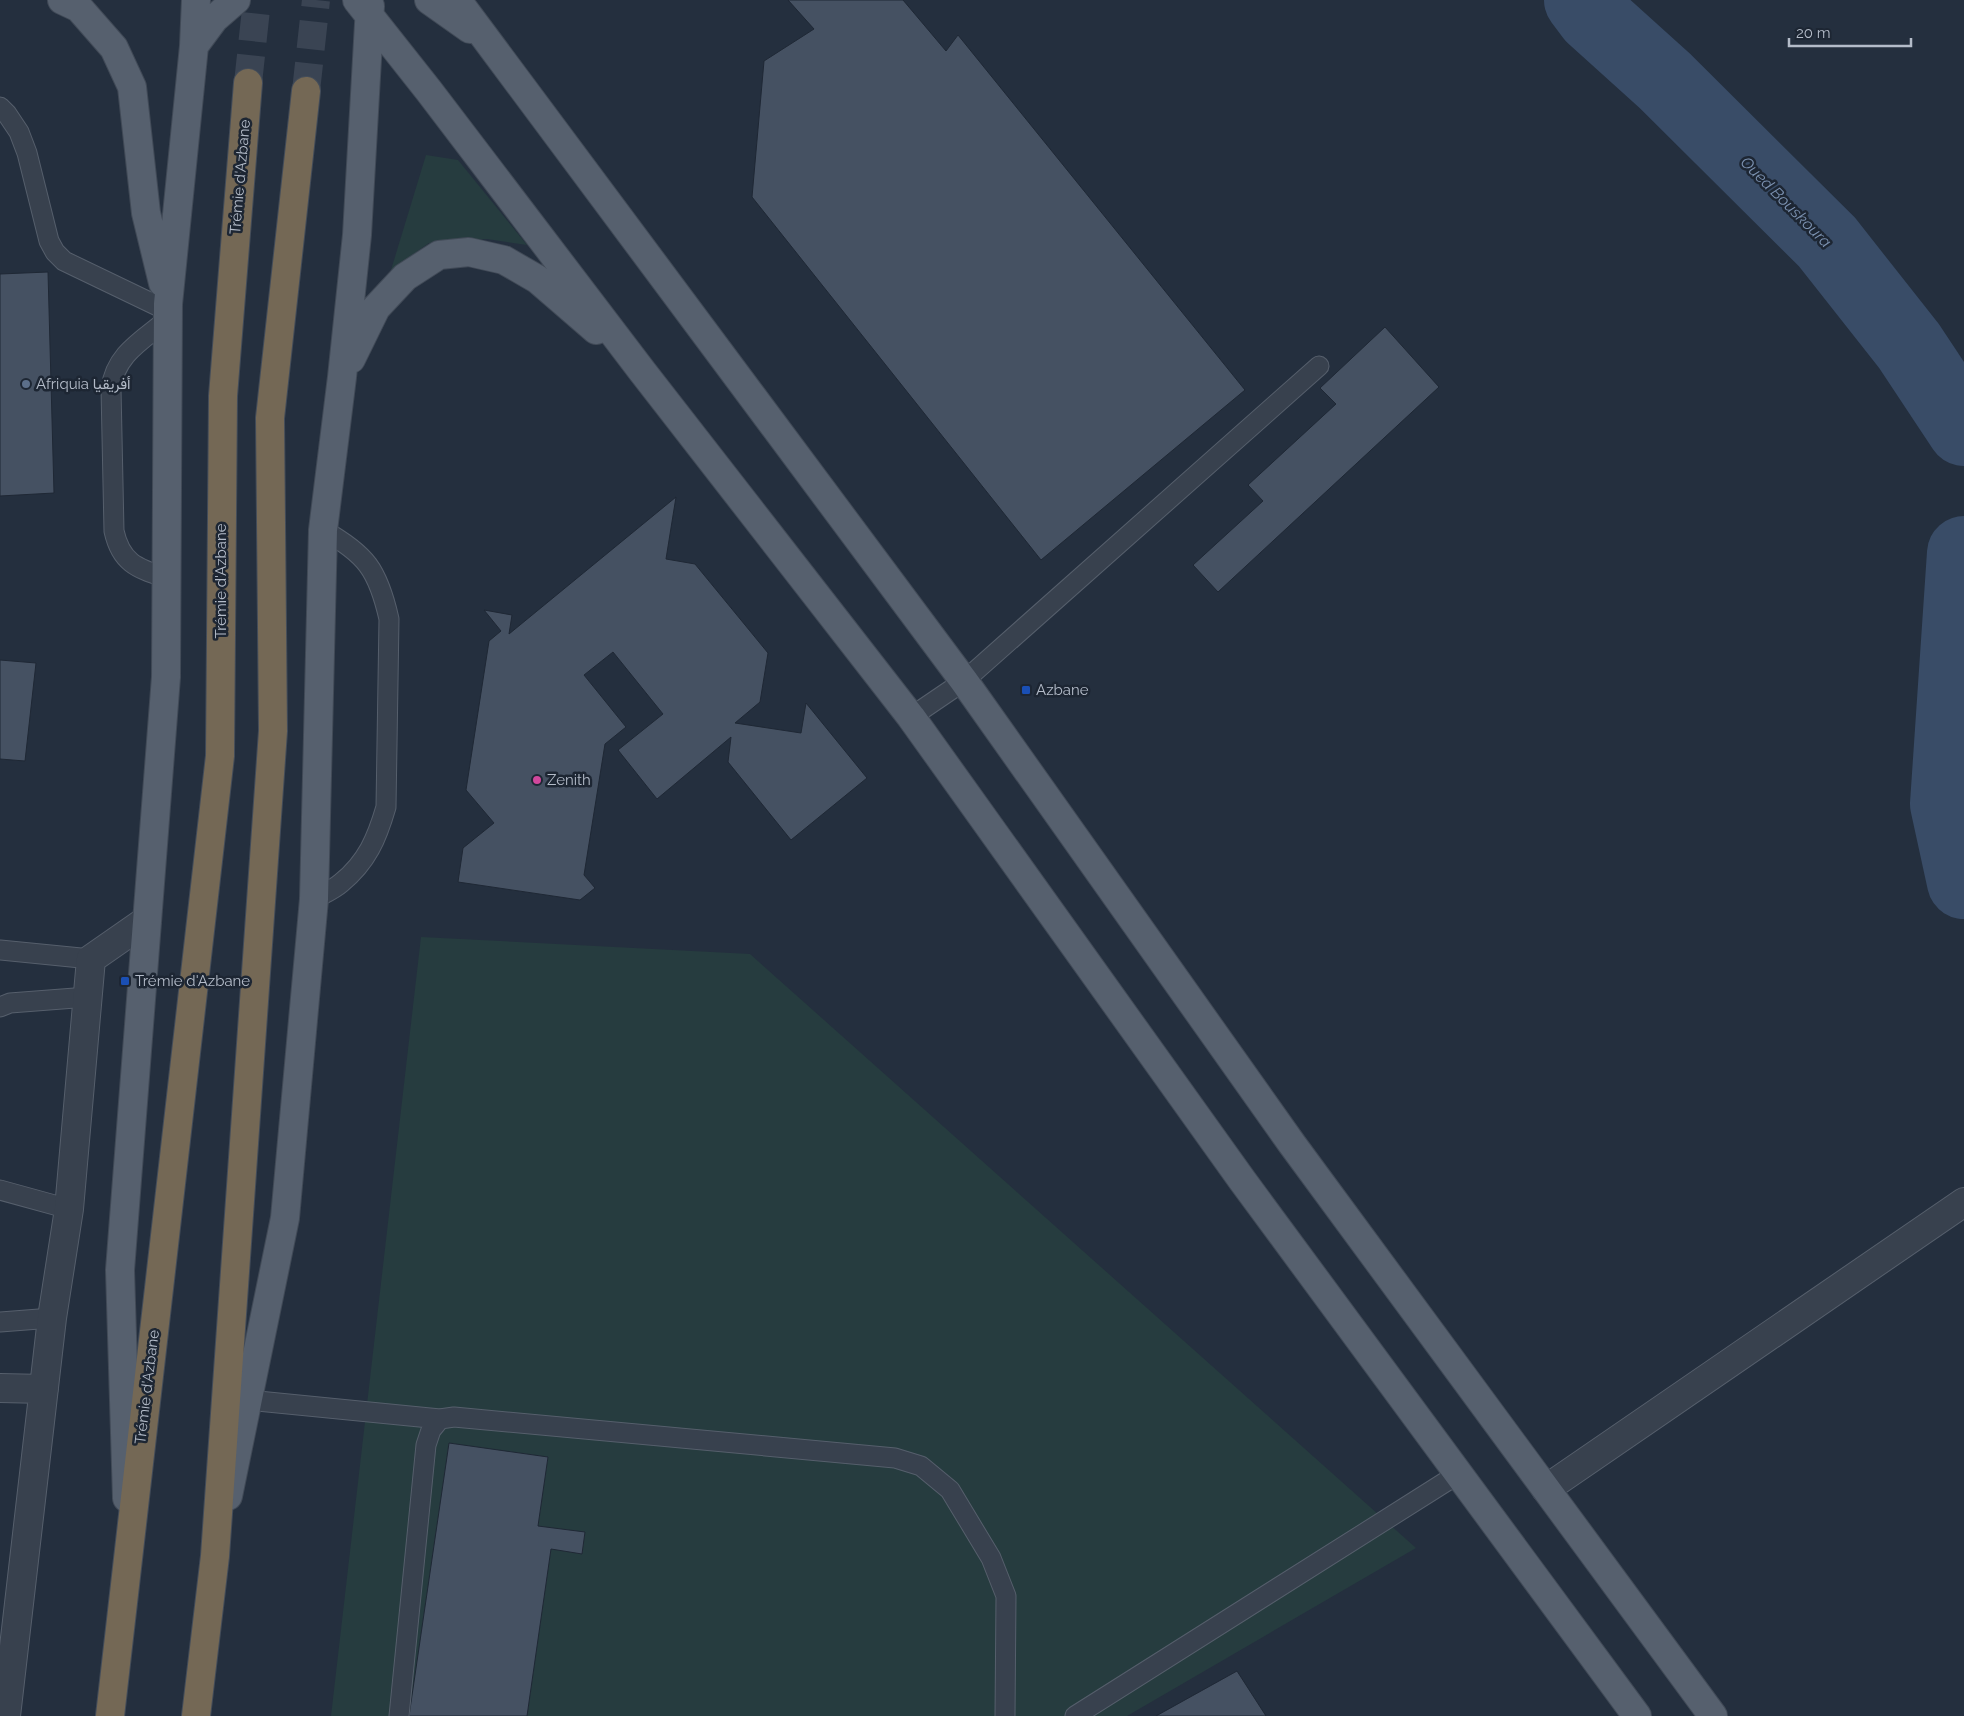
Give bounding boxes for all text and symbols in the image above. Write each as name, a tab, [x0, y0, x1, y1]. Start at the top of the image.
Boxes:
scale bar	[1789, 15, 1912, 47]
text: 20 m	[1796, 24, 1831, 42]
street label: Trémie d'Azbane	[226, 119, 254, 235]
water label: Oued Bouskoura	[1737, 153, 1836, 252]
place label: Afriquia أفريقيا	[36, 375, 131, 393]
marker: Afriquia أفريقيا	[20, 378, 32, 390]
street label: Trémie d'Azbane	[212, 523, 230, 639]
place label: Azbane	[1036, 681, 1089, 699]
marker: Azbane	[1020, 684, 1032, 696]
place label: Zenith	[547, 771, 591, 789]
marker: Zenith	[531, 774, 543, 786]
place label: Trémie d'Azbane	[135, 972, 250, 990]
marker: Trémie d'Azbane	[119, 975, 131, 987]
street label: Trémie d'Azbane	[131, 1329, 163, 1445]

